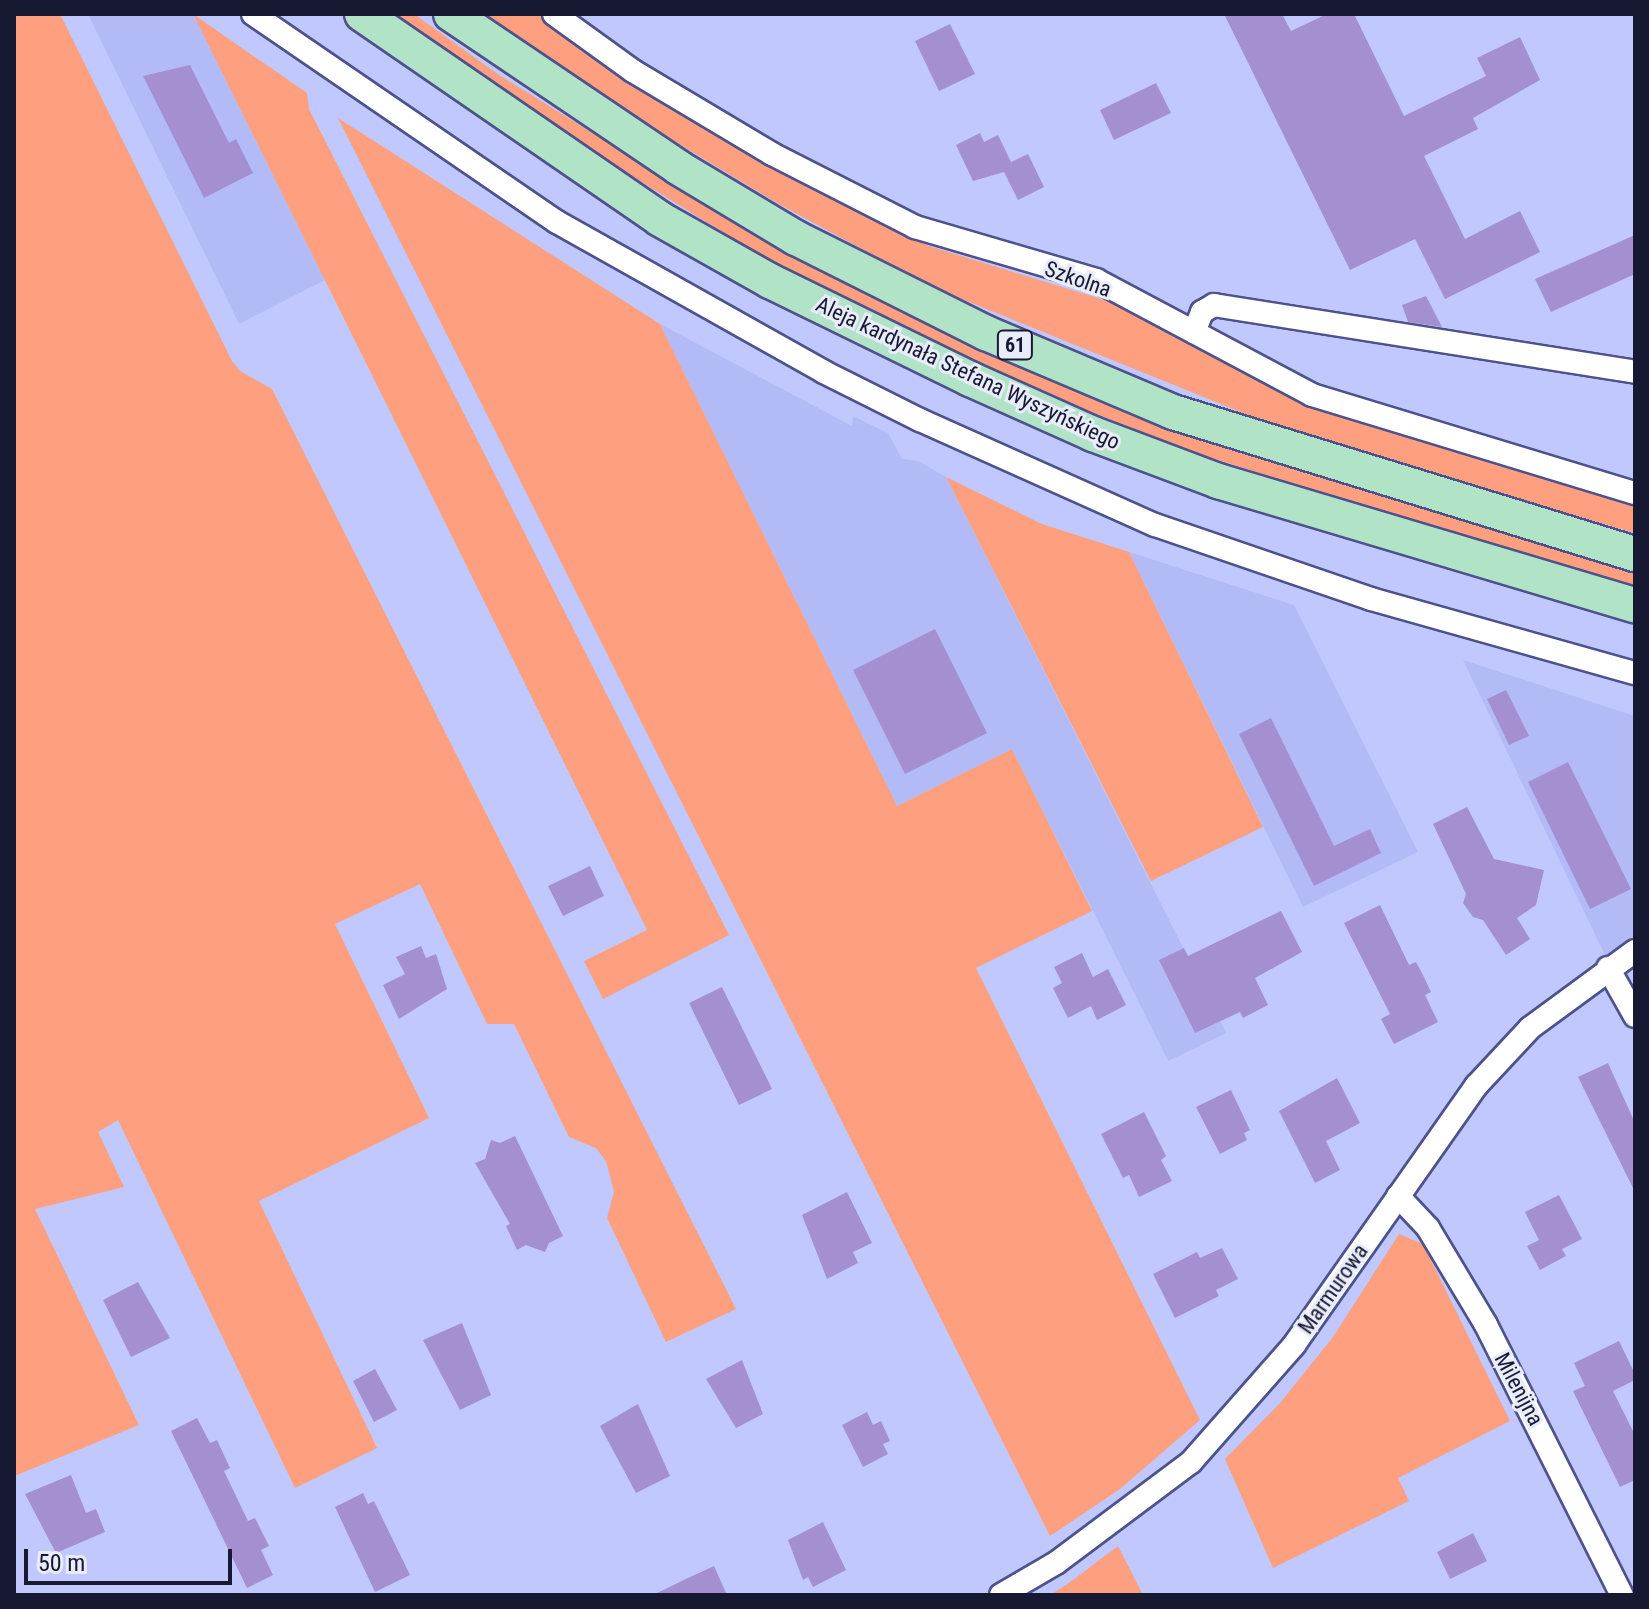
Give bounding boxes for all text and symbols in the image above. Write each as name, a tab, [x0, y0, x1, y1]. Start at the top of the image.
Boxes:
street label: Szkolna	[1041, 255, 1115, 303]
street label: Aleja kardynała Stefana Wyszyńskiego	[812, 291, 1124, 455]
road number: 61	[995, 329, 1035, 361]
street label: Marmurowa	[1293, 1239, 1373, 1339]
street label: Milenijna	[1489, 1348, 1549, 1430]
scale bar	[28, 1533, 236, 1583]
text: 50 m	[38, 1549, 85, 1577]

